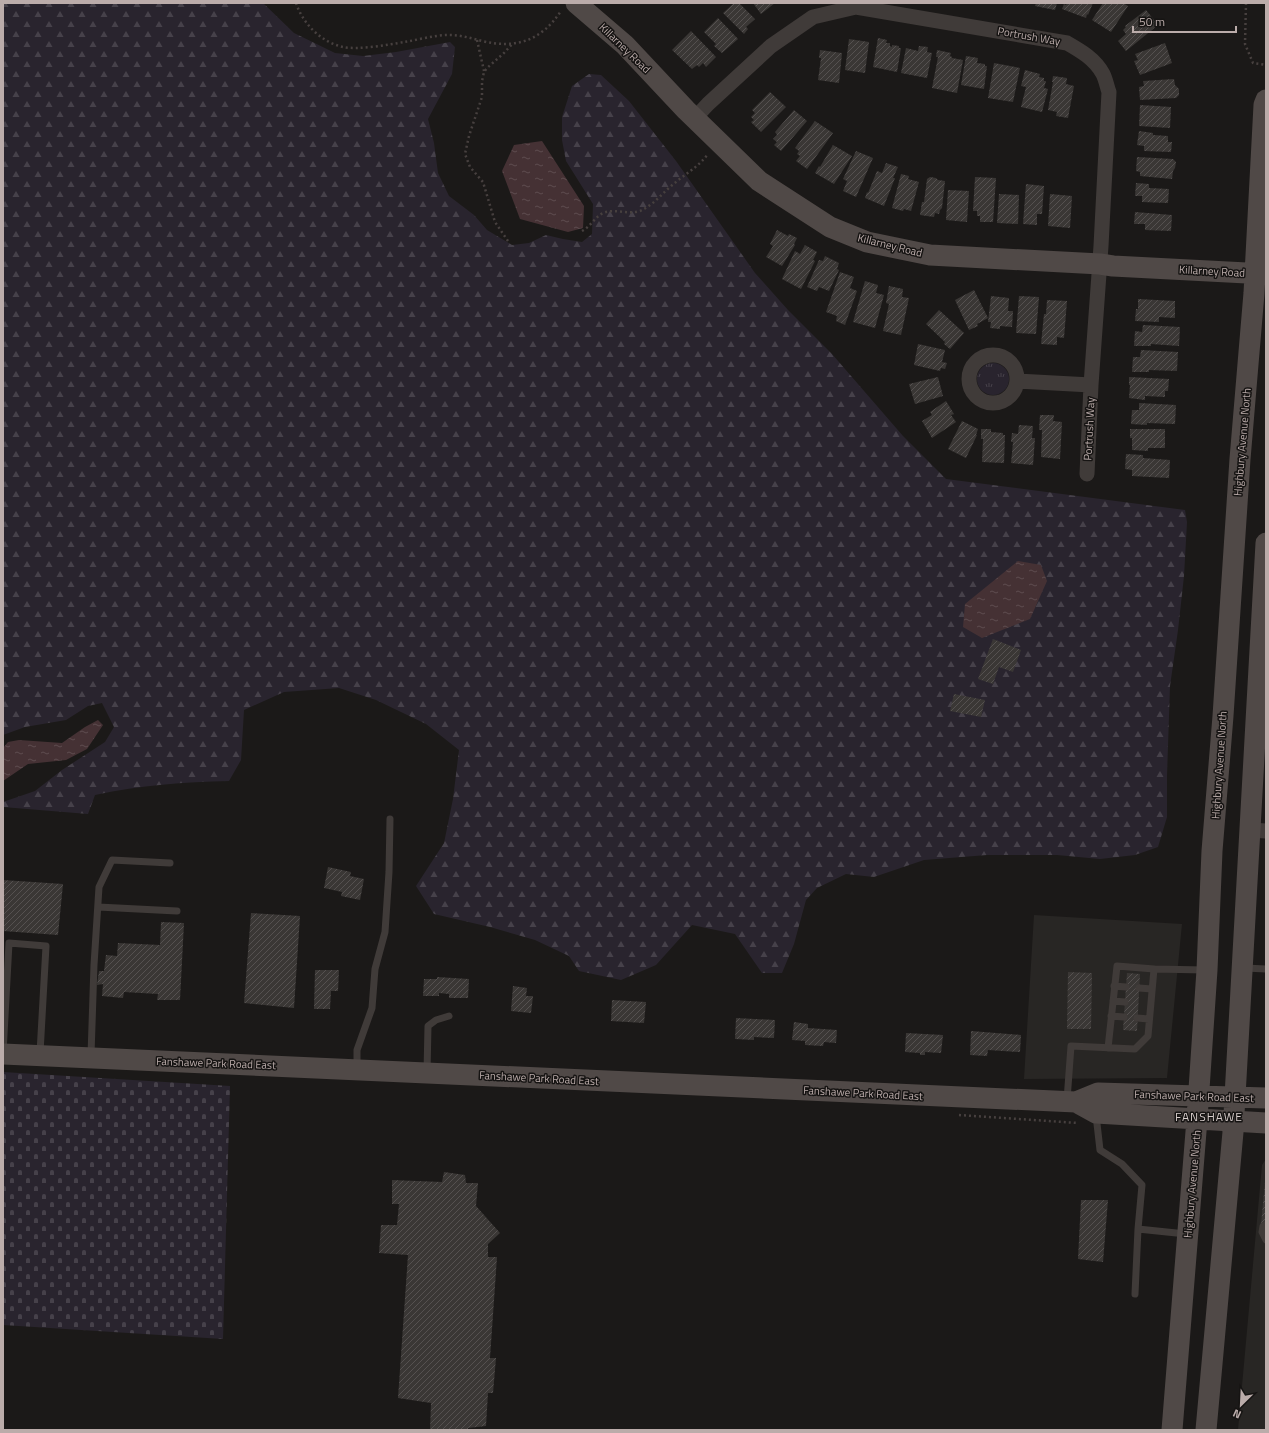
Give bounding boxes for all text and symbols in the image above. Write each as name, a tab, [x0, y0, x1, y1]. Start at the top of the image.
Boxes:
scale bar	[1133, 8, 1236, 34]
text: 50 m	[1139, 12, 1165, 31]
street label: Killarney Road	[596, 19, 654, 77]
street label: Portrush Way	[996, 23, 1062, 50]
street label: Killarney Road	[856, 229, 924, 261]
street label: Killarney Road	[1179, 261, 1246, 281]
street label: Highbury Avenue North	[1229, 387, 1255, 497]
street label: Portrush Way	[1079, 396, 1099, 461]
street label: Highbury Avenue North	[1207, 710, 1231, 820]
street label: Fanshawe Park Road East	[156, 1053, 276, 1073]
street label: Fanshawe Park Road East	[479, 1067, 599, 1089]
street label: Fanshawe Park Road East	[803, 1082, 923, 1104]
street label: Fanshawe Park Road East	[1134, 1086, 1254, 1106]
district label: FANSHAWE	[1175, 1107, 1243, 1126]
street label: Highbury Avenue North	[1179, 1129, 1205, 1239]
north arrow	[1221, 1385, 1261, 1425]
text: N	[1230, 1405, 1244, 1423]

